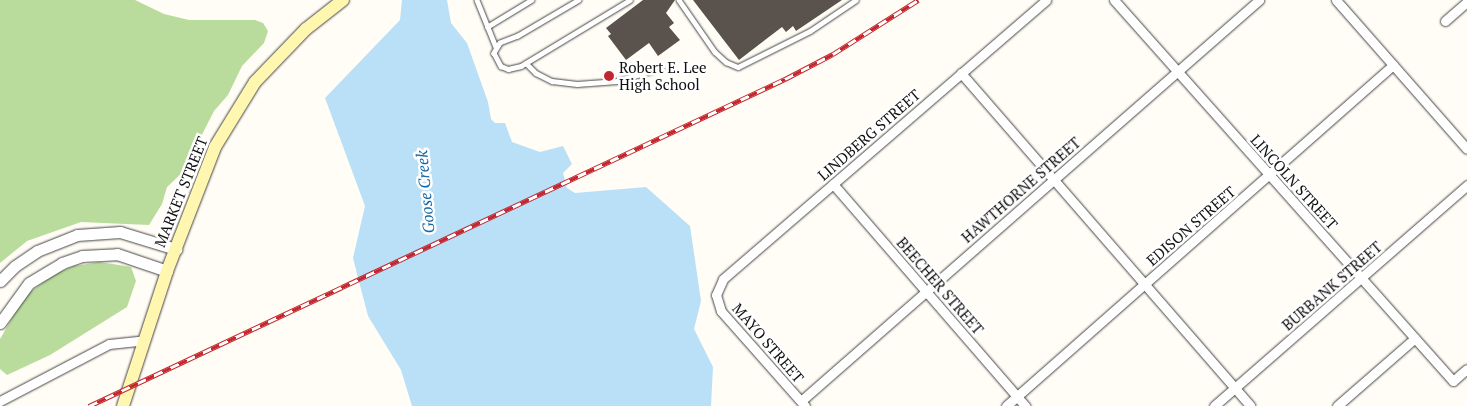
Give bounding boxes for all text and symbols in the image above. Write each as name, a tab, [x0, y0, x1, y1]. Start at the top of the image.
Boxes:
place label: Robert E. Lee High School	[619, 58, 707, 93]
marker: Robert E. Lee High School	[603, 70, 615, 82]
street label: LINDBERG STREET	[814, 86, 924, 184]
street label: LINCOLN STREET	[1247, 131, 1341, 233]
street label: HAWTHORNE STREET	[958, 133, 1084, 247]
street label: MARKET STREET	[151, 134, 211, 250]
water label: Goose Creek	[412, 150, 438, 234]
street label: EDISON STREET	[1143, 182, 1239, 270]
street label: BEECHER STREET	[893, 234, 987, 338]
street label: BURBANK STREET	[1278, 238, 1386, 334]
street label: MAYO STREET	[729, 300, 807, 386]

